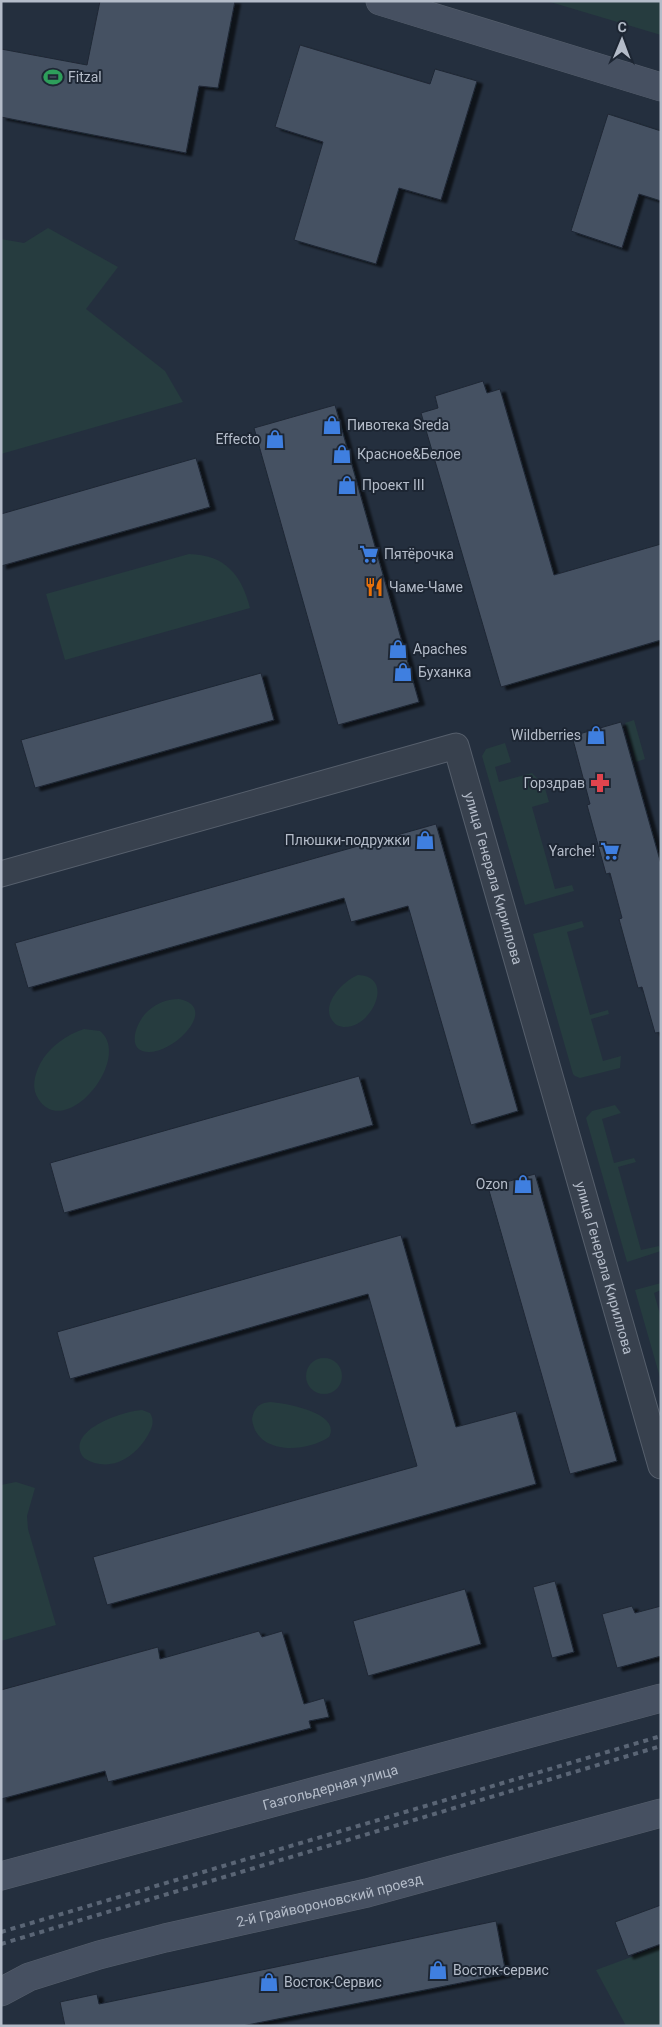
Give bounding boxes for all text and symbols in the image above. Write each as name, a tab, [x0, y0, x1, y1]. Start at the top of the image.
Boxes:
north arrow	[597, 15, 647, 65]
text: С	[618, 19, 627, 35]
sports icon: Fitzal	[42, 66, 64, 88]
place label: Fitzal	[68, 69, 102, 85]
shop icon: Пивотека Sreda	[321, 414, 343, 436]
place label: Пивотека Sreda	[347, 417, 449, 433]
shop icon: Effecto	[264, 428, 286, 450]
place label: Effecto	[215, 431, 260, 447]
shop icon: Красное&Белое	[331, 443, 353, 465]
place label: Красное&Белое	[357, 446, 461, 462]
shop icon: Проект III	[336, 474, 358, 496]
place label: Проект III	[362, 477, 424, 493]
supermarket icon: Пятёрочка	[358, 543, 380, 565]
place label: Пятёрочка	[384, 546, 454, 562]
restaurant icon: Чаме-Чаме	[363, 576, 385, 598]
place label: Чаме-Чаме	[389, 579, 463, 595]
shop icon: Apaches	[387, 638, 409, 660]
place label: Apaches	[413, 641, 467, 657]
shop icon: Буханка	[392, 661, 414, 683]
place label: Буханка	[418, 664, 471, 680]
shop icon: Wildberries	[585, 724, 607, 746]
place label: Wildberries	[511, 727, 581, 743]
pharmacy icon: Горздрав	[589, 772, 611, 794]
place label: Горздрав	[524, 775, 585, 791]
street label: улица Генерала Кириллова	[461, 790, 526, 966]
shop icon: Плюшки-подружки	[414, 829, 436, 851]
place label: Плюшки-подружки	[285, 832, 410, 848]
supermarket icon: Yarche!	[599, 840, 621, 862]
place label: Yarche!	[549, 843, 595, 859]
shop icon: Ozon	[512, 1173, 534, 1195]
place label: Ozon	[476, 1176, 508, 1192]
street label: улица Генерала Кириллова	[572, 1179, 637, 1356]
street label: Газгольдерная улица	[261, 1761, 400, 1813]
street label: 2-й Грайвороновский проезд	[235, 1870, 425, 1930]
shop icon: Восток-сервис	[427, 1959, 449, 1981]
place label: Восток-сервис	[453, 1962, 549, 1978]
shop icon: Восток-Сервис	[258, 1971, 280, 1993]
place label: Восток-Сервис	[284, 1974, 382, 1990]

